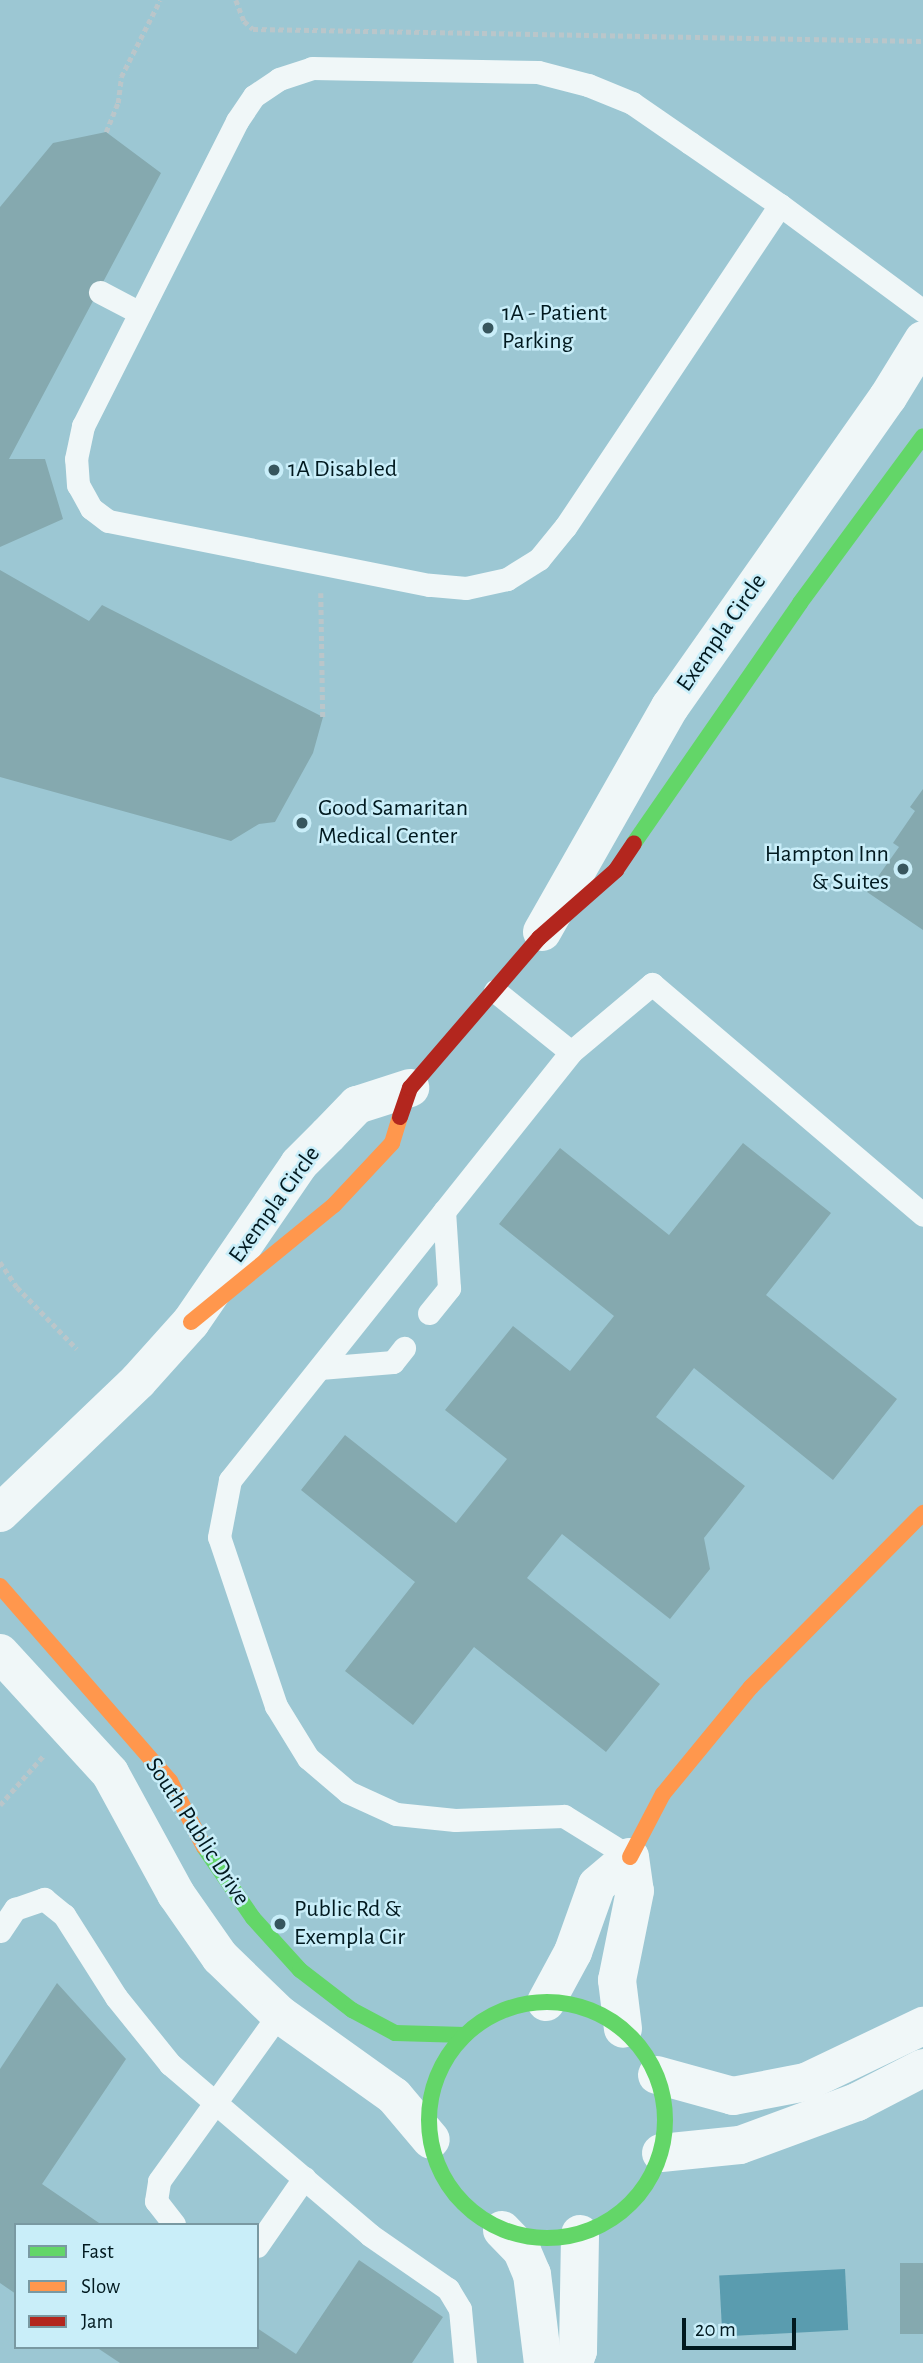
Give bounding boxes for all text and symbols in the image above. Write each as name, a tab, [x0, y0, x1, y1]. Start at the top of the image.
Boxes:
place label: 1A - Patient Parking	[502, 300, 607, 356]
marker: 1A - Patient Parking	[480, 320, 496, 336]
place label: 1A Disabled	[288, 456, 397, 484]
marker: 1A Disabled	[266, 462, 282, 478]
street label: Exempla Circle	[671, 568, 773, 698]
place label: Good Samaritan Medical Center	[318, 795, 468, 851]
marker: Good Samaritan Medical Center	[292, 813, 312, 833]
place label: Hampton Inn & Suites	[765, 841, 889, 897]
marker: Hampton Inn & Suites	[895, 861, 911, 877]
street label: Exempla Circle	[223, 1141, 327, 1269]
street label: South Public Drive	[138, 1753, 256, 1911]
place label: Public Rd & Exempla Cir	[294, 1896, 405, 1952]
marker: Public Rd & Exempla Cir	[272, 1916, 288, 1932]
legend	[14, 2223, 259, 2349]
text: Fast	[81, 2241, 114, 2262]
text: Slow	[81, 2276, 120, 2297]
scale bar	[685, 2304, 799, 2348]
text: Jam	[81, 2311, 113, 2332]
text: 20 m	[695, 2319, 736, 2340]

